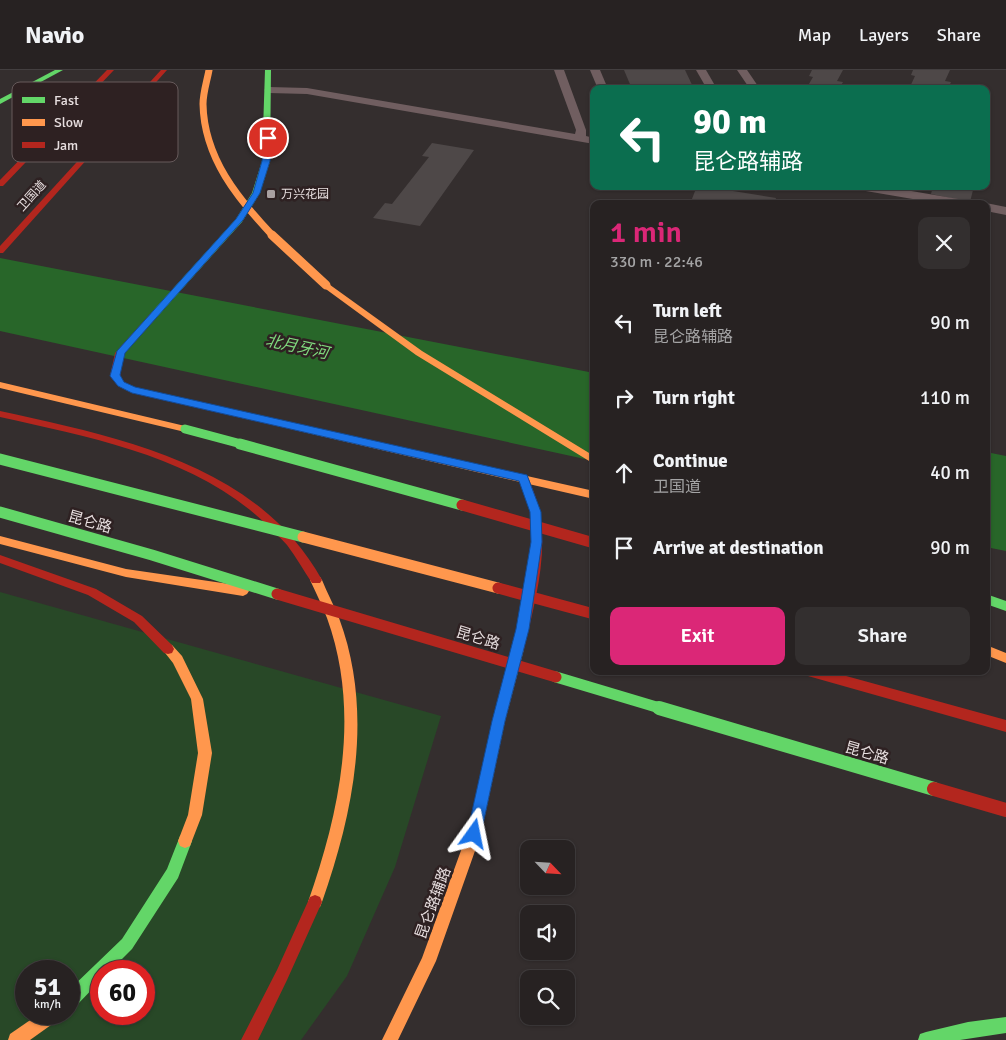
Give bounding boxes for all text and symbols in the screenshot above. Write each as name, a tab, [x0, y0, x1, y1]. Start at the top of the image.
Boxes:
text: Navio	[25, 20, 84, 50]
text: Map	[798, 24, 831, 46]
text: Layers	[859, 24, 909, 46]
text: Share	[937, 24, 981, 46]
legend	[12, 82, 178, 162]
text: Fast	[54, 92, 79, 109]
text: 90 m	[693, 100, 767, 143]
icon: left	[610, 105, 675, 170]
text: Slow	[54, 114, 83, 131]
pin	[247, 117, 289, 159]
icon: arrive	[254, 124, 282, 152]
text: Jam	[54, 137, 78, 154]
text: 昆仑路辅路	[693, 148, 803, 175]
street label: 卫国道	[14, 178, 50, 214]
place label: 万兴花园	[281, 187, 329, 202]
marker: 万兴花园	[265, 188, 277, 200]
text: 1 min	[610, 214, 682, 251]
button: close	[918, 217, 970, 269]
text: 330 m · 22:46	[610, 252, 703, 272]
text: Turn left	[653, 299, 722, 323]
icon: left	[610, 309, 638, 337]
text: 90 m	[930, 311, 970, 335]
text: 昆仑路辅路	[653, 327, 733, 347]
water label: 北月牙河	[264, 331, 333, 364]
icon: right	[610, 384, 638, 412]
text: Turn right	[653, 386, 735, 410]
text: 110 m	[920, 386, 970, 410]
text: Continue	[653, 449, 728, 473]
icon: ahead	[610, 459, 638, 487]
text: 40 m	[930, 461, 970, 485]
text: 卫国道	[653, 477, 701, 497]
street label: 昆仑路	[66, 507, 114, 537]
icon: arrive	[610, 534, 638, 562]
text: Arrive at destination	[653, 536, 824, 560]
text: 90 m	[930, 536, 970, 560]
button: Exit	[610, 607, 785, 665]
button: Share	[795, 607, 970, 665]
street label: 昆仑路	[454, 623, 502, 653]
street label: 昆仑路	[843, 738, 891, 768]
position arrow	[447, 807, 499, 859]
north arrow	[520, 840, 575, 895]
map controls	[520, 840, 575, 1025]
street label: 昆仑路辅路	[412, 865, 454, 941]
button: sound	[520, 905, 575, 960]
speed limit sign: 60	[90, 960, 155, 1025]
button: search	[520, 970, 575, 1025]
text: 51	[34, 971, 61, 1002]
text: km/h	[34, 997, 61, 1012]

